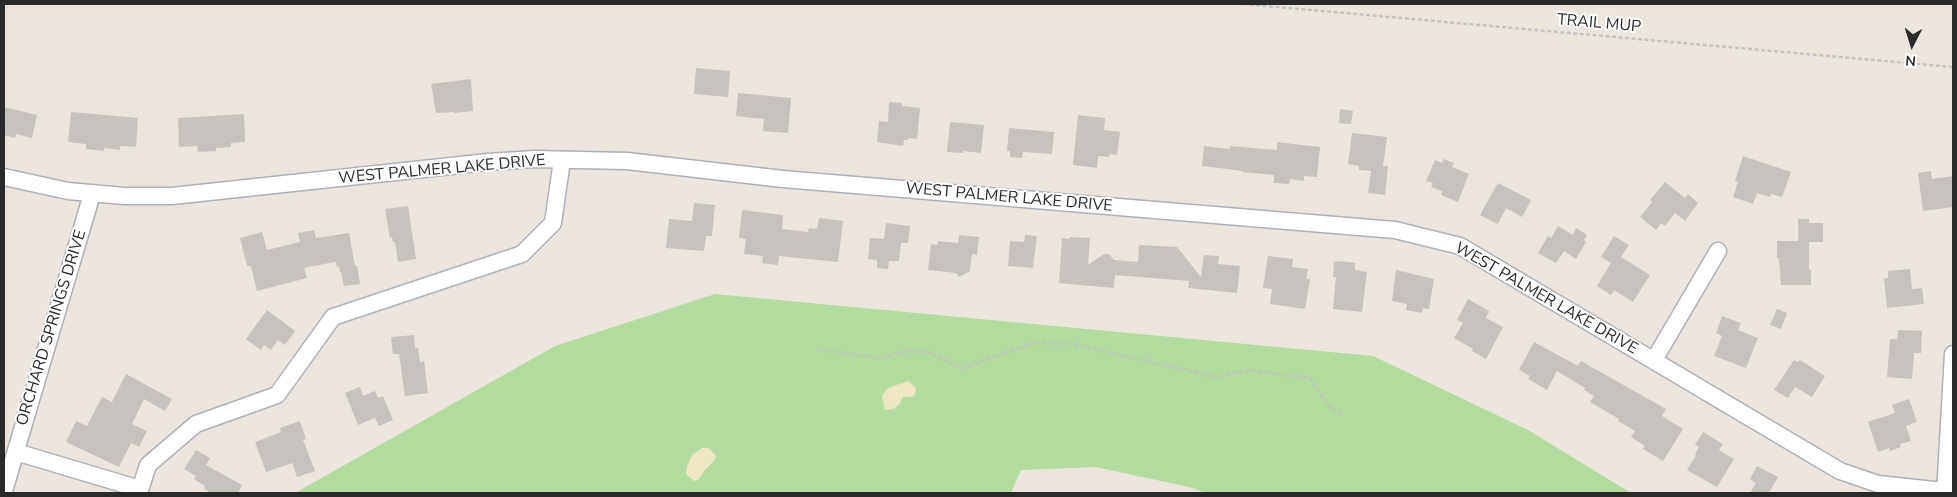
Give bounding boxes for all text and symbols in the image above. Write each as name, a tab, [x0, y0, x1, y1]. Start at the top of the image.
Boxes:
street label: TRAIL MUP	[1556, 11, 1642, 37]
north arrow	[1887, 20, 1937, 70]
text: N	[1905, 51, 1917, 70]
street label: WEST PALMER LAKE DRIVE	[338, 151, 546, 189]
street label: WEST PALMER LAKE DRIVE	[905, 179, 1113, 217]
street label: ORCHARD SPRINGS DRIVE	[13, 228, 91, 428]
street label: WEST PALMER LAKE DRIVE	[1451, 239, 1641, 359]

